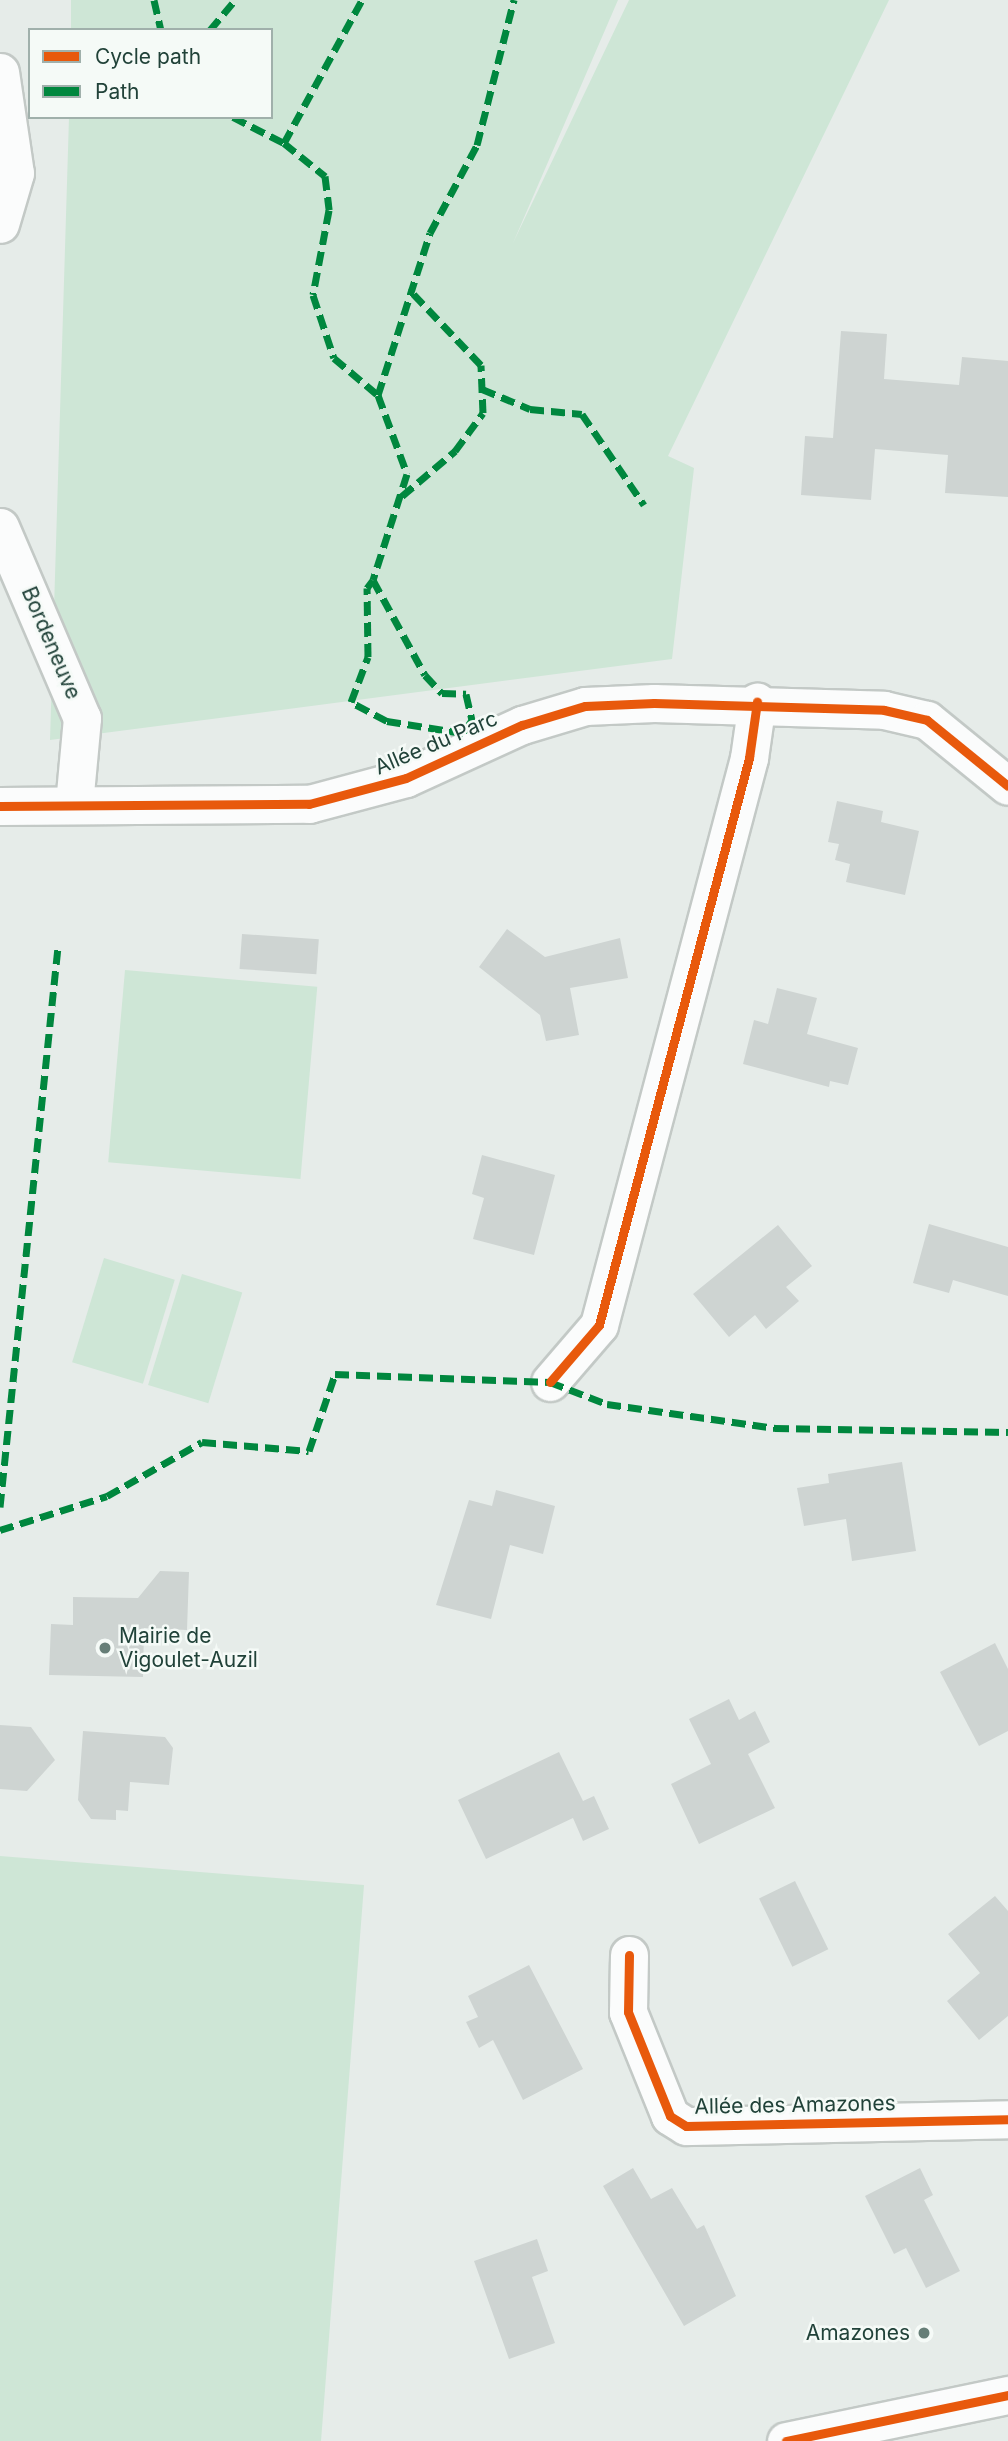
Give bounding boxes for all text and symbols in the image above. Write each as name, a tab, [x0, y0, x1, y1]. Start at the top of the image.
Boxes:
legend	[28, 28, 273, 119]
text: Cycle path	[95, 44, 201, 69]
text: Path	[95, 79, 140, 104]
street label: Bordeneuve	[16, 583, 86, 703]
street label: Allée du Parc	[371, 706, 501, 780]
place label: Mairie de Vigoulet-Auzil	[119, 1623, 258, 1673]
marker: Mairie de Vigoulet-Auzil	[97, 1640, 113, 1656]
street label: Allée des Amazones	[694, 2091, 896, 2119]
place label: Amazones	[806, 2320, 910, 2346]
marker: Amazones	[916, 2325, 932, 2341]

